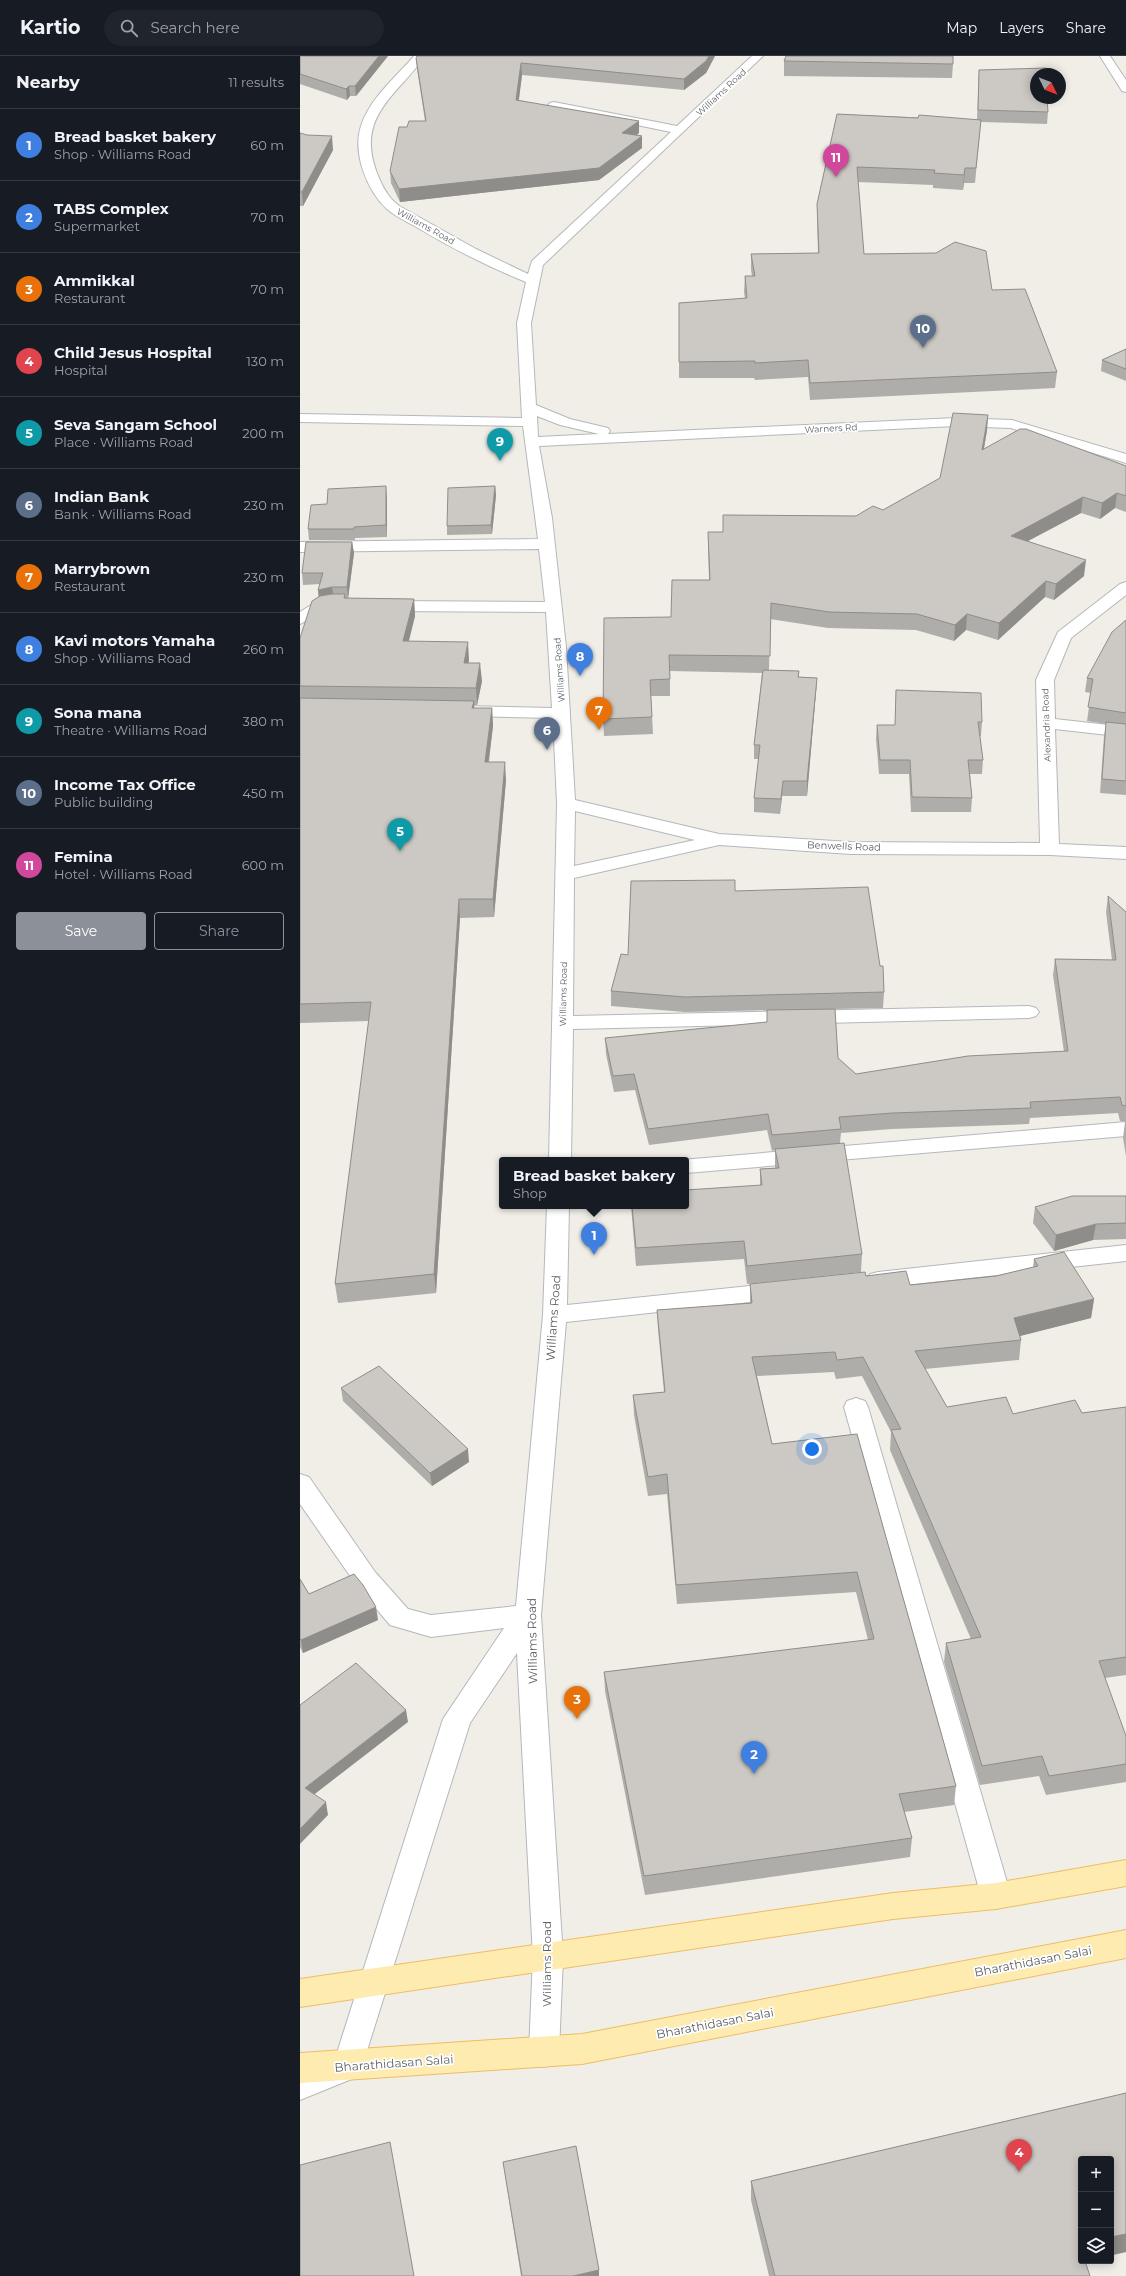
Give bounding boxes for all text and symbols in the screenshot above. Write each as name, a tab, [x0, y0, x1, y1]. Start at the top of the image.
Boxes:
search box	[104, 10, 384, 46]
text: Kartio	[20, 16, 80, 39]
icon: search	[118, 17, 140, 39]
text: Search here	[150, 18, 240, 37]
text: Map	[946, 19, 977, 37]
text: Layers	[999, 19, 1044, 37]
text: Share	[1066, 19, 1106, 37]
street label: Williams Road	[694, 66, 748, 118]
north arrow	[1030, 68, 1066, 104]
text: Nearby	[16, 72, 80, 92]
text: 11 results	[228, 74, 284, 90]
text: Bread basket bakery	[54, 127, 216, 146]
text: 1	[26, 137, 32, 153]
text: 60 m	[250, 137, 284, 153]
pin: 11	[823, 144, 849, 177]
text: Shop · Williams Road	[54, 146, 191, 162]
text: TABS Complex	[54, 199, 169, 218]
street label: Williams Road	[395, 206, 457, 246]
text: 2	[25, 209, 33, 225]
text: 70 m	[251, 209, 284, 225]
text: Supermarket	[54, 218, 140, 234]
text: Ammikkal	[54, 271, 135, 290]
text: 3	[25, 281, 33, 297]
text: 70 m	[251, 281, 284, 297]
text: Restaurant	[54, 290, 125, 306]
pin: 10	[910, 315, 936, 348]
text: Child Jesus Hospital	[54, 343, 212, 362]
text: 4	[25, 353, 33, 369]
text: 130 m	[246, 353, 284, 369]
text: Hospital	[54, 362, 107, 378]
text: Seva Sangam School	[54, 415, 217, 434]
street label: Warners Rd	[804, 421, 858, 435]
text: 5	[25, 425, 33, 441]
text: 200 m	[242, 425, 284, 441]
pin: 9	[487, 428, 513, 461]
text: Place · Williams Road	[54, 434, 193, 450]
text: Indian Bank	[54, 487, 149, 506]
text: 6	[25, 497, 33, 513]
text: 230 m	[243, 497, 284, 513]
text: Bank · Williams Road	[54, 506, 192, 522]
text: Marrybrown	[54, 559, 150, 578]
text: 7	[25, 569, 33, 585]
text: 230 m	[243, 569, 284, 585]
text: Restaurant	[54, 578, 125, 594]
text: Kavi motors Yamaha	[54, 631, 215, 650]
street label: Williams Road	[551, 637, 567, 703]
text: 8	[25, 641, 33, 657]
text: 260 m	[243, 641, 284, 657]
pin: 8	[567, 643, 593, 676]
text: Shop · Williams Road	[54, 650, 191, 666]
street label: Alexandria Road	[1039, 688, 1053, 762]
pin: 7	[586, 697, 612, 730]
text: Sona mana	[54, 703, 142, 722]
text: 9	[25, 713, 33, 729]
text: 380 m	[243, 713, 284, 729]
pin: 6	[534, 717, 560, 750]
text: Theatre · Williams Road	[54, 722, 207, 738]
text: Income Tax Office	[54, 775, 196, 794]
text: 10	[22, 785, 36, 801]
text: 450 m	[242, 785, 284, 801]
text: Public building	[54, 794, 153, 810]
pin: 5	[387, 818, 413, 851]
street label: Benwells Road	[807, 838, 881, 854]
text: Femina	[54, 847, 113, 866]
text: 11	[24, 857, 34, 873]
text: 600 m	[242, 857, 284, 873]
text: Hotel · Williams Road	[54, 866, 193, 882]
button: Save	[16, 912, 146, 950]
button: Share	[154, 912, 284, 950]
street label: Williams Road	[557, 962, 569, 1026]
popup	[499, 1157, 689, 1209]
text: Bread basket bakery	[513, 1166, 675, 1185]
text: Shop	[513, 1185, 547, 1201]
pin: 1	[581, 1222, 607, 1255]
street label: Williams Road	[543, 1274, 563, 1362]
your location	[802, 1439, 822, 1459]
street label: Williams Road	[524, 1598, 540, 1684]
pin: 3	[564, 1686, 590, 1719]
pin: 2	[741, 1741, 767, 1774]
street label: Williams Road	[539, 1921, 554, 2007]
street label: Bharathidasan Salai	[973, 1942, 1093, 1980]
street label: Bharathidasan Salai	[655, 2004, 775, 2042]
street label: Bharathidasan Salai	[334, 2051, 454, 2075]
pin: 4	[1006, 2139, 1032, 2172]
map controls	[1078, 2156, 1114, 2264]
button: +	[1078, 2156, 1114, 2192]
button: −	[1078, 2192, 1114, 2228]
button: layers	[1078, 2228, 1114, 2264]

